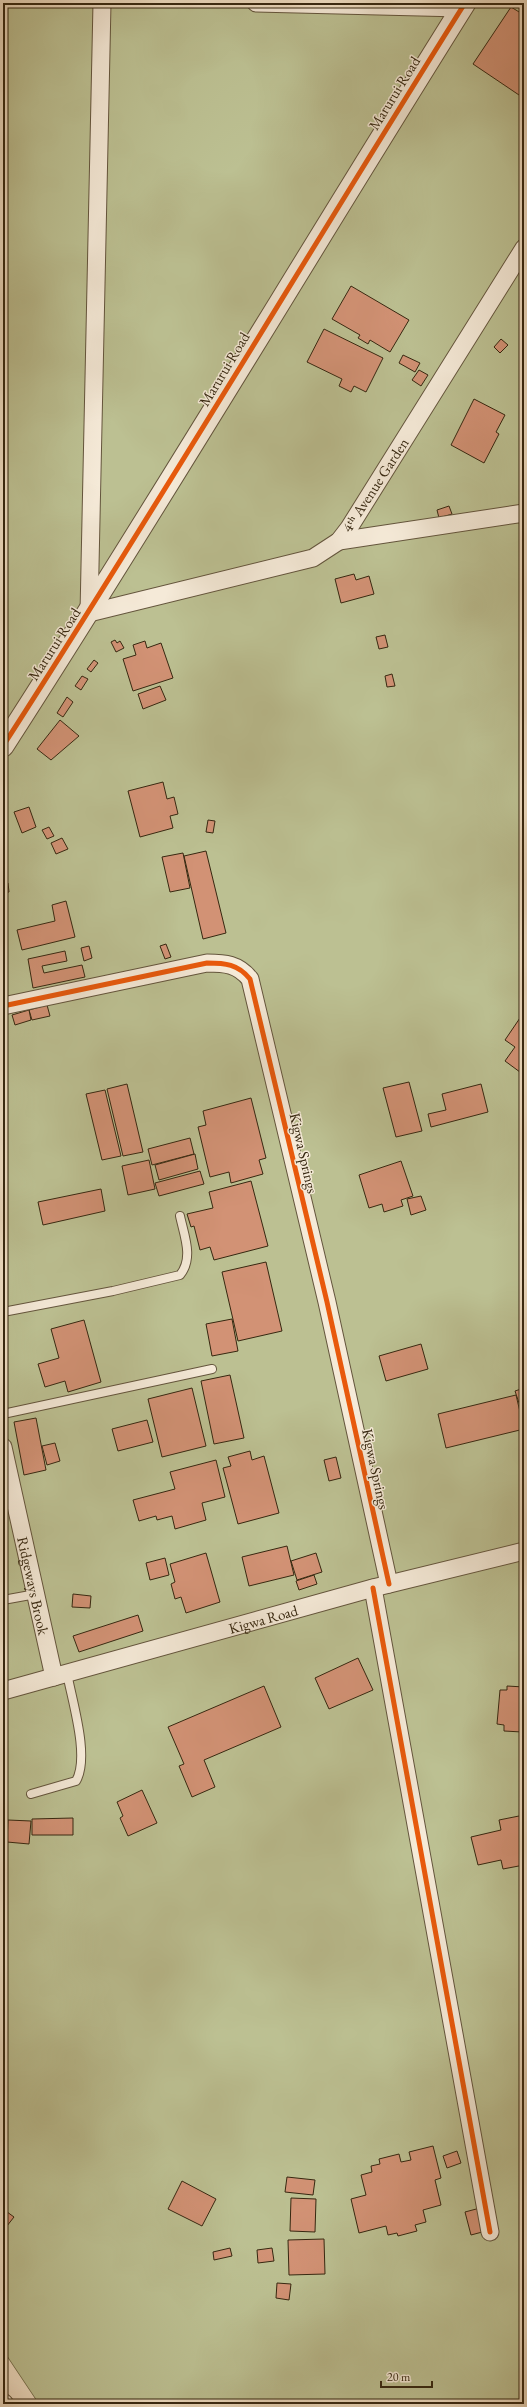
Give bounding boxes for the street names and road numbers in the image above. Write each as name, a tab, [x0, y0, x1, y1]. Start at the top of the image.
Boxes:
street label: Marurui Road	[364, 52, 424, 133]
street label: Marurui Road	[194, 328, 254, 410]
street label: 4ᵗʰ Avenue Garden	[337, 434, 413, 536]
street label: Marurui Road	[23, 604, 85, 684]
street label: Kigwa Springs	[285, 1111, 323, 1195]
street label: Kigwa Springs	[358, 1427, 394, 1511]
street label: Ridgeways Brook	[14, 1535, 54, 1638]
street label: Kigwa Road	[226, 1600, 300, 1637]

